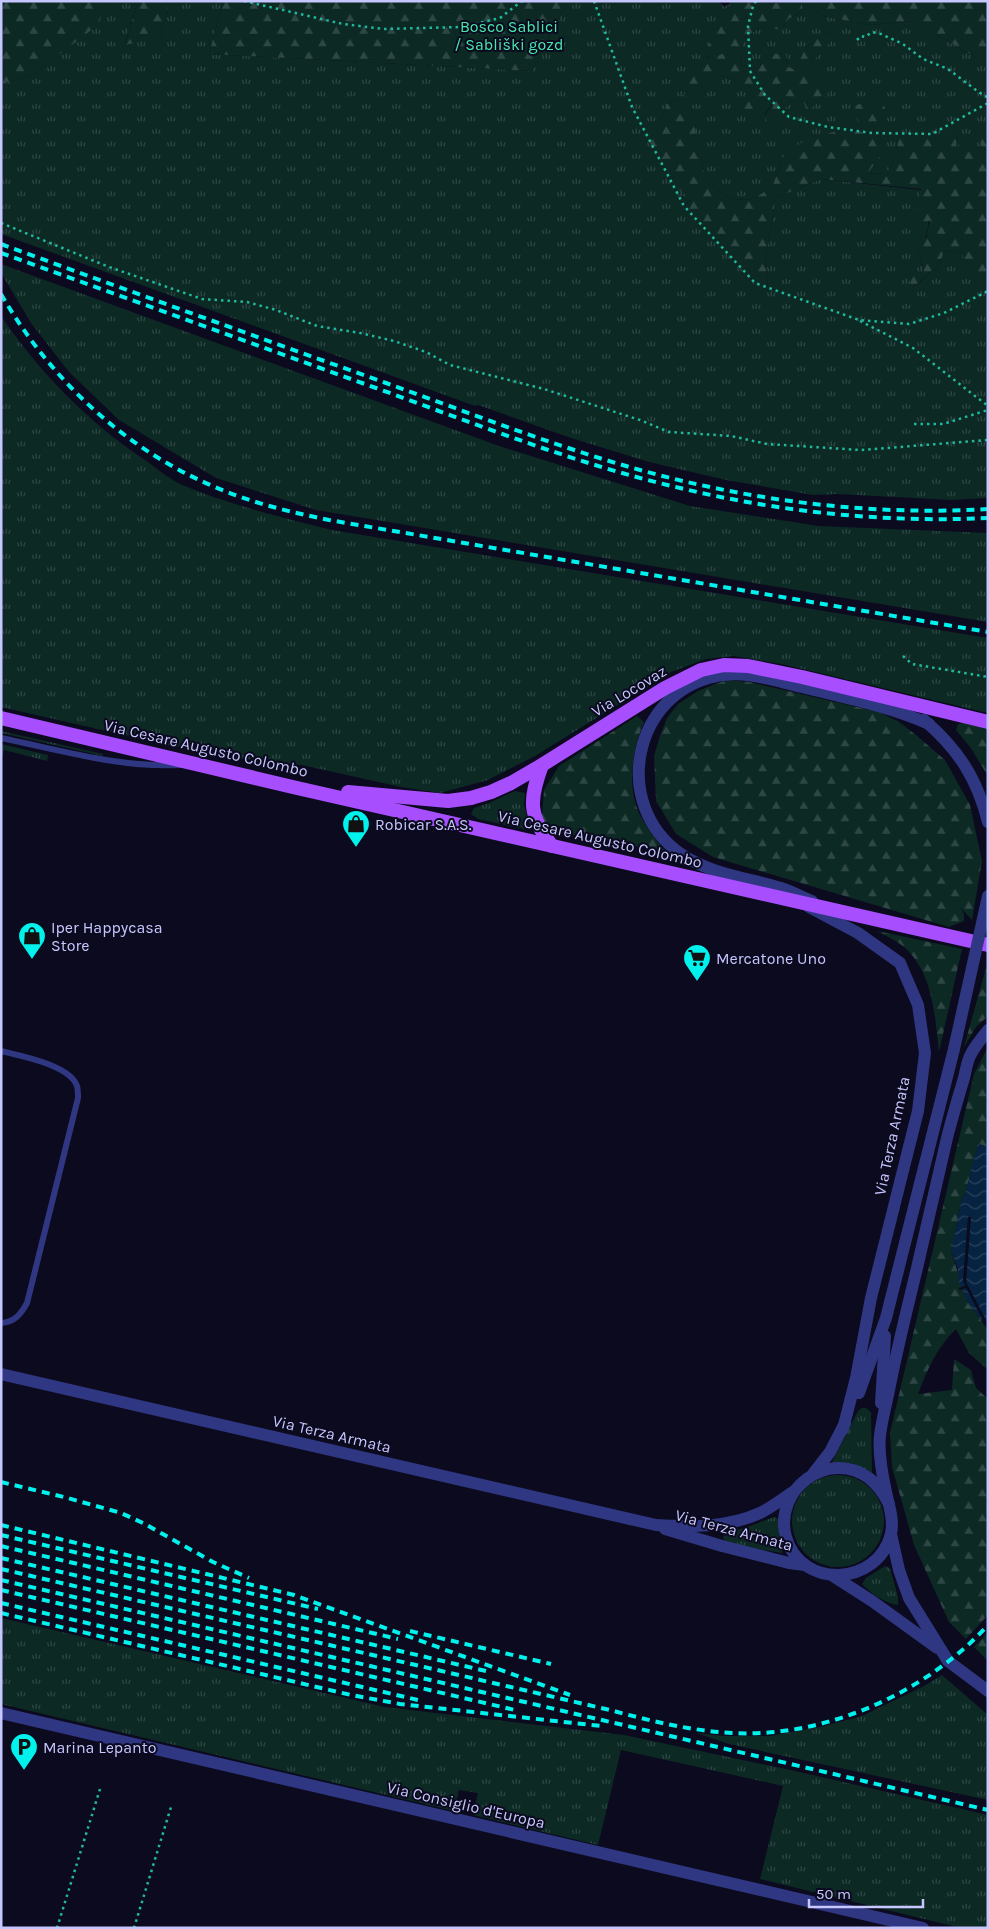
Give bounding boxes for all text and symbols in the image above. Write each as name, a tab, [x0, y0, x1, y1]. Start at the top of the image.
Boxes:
park label: Bosco Sablici / Sabliški gozd	[455, 17, 563, 54]
street label: Via Locovaz	[588, 661, 670, 721]
street label: Via Cesare Augusto Colombo	[102, 715, 310, 781]
street label: Via Cesare Augusto Colombo	[496, 806, 704, 872]
shop icon: Robicar S.A.S.	[341, 809, 371, 848]
place label: Robicar S.A.S.	[375, 815, 472, 834]
place label: Iper Happycasa Store	[51, 918, 163, 955]
shop icon: Iper Happycasa Store	[17, 921, 47, 960]
supermarket icon: Mercatone Uno	[682, 943, 712, 982]
place label: Mercatone Uno	[716, 949, 826, 968]
street label: Via Terza Armata	[870, 1075, 914, 1197]
street label: Via Terza Armata	[271, 1411, 393, 1457]
street label: Via Terza Armata	[673, 1505, 795, 1555]
parking icon: Marina Lepanto	[9, 1732, 39, 1771]
place label: Marina Lepanto	[43, 1738, 156, 1757]
street label: Via Consiglio d'Europa	[385, 1778, 547, 1832]
scale bar	[809, 1876, 923, 1908]
text: 50 m	[816, 1885, 851, 1903]

